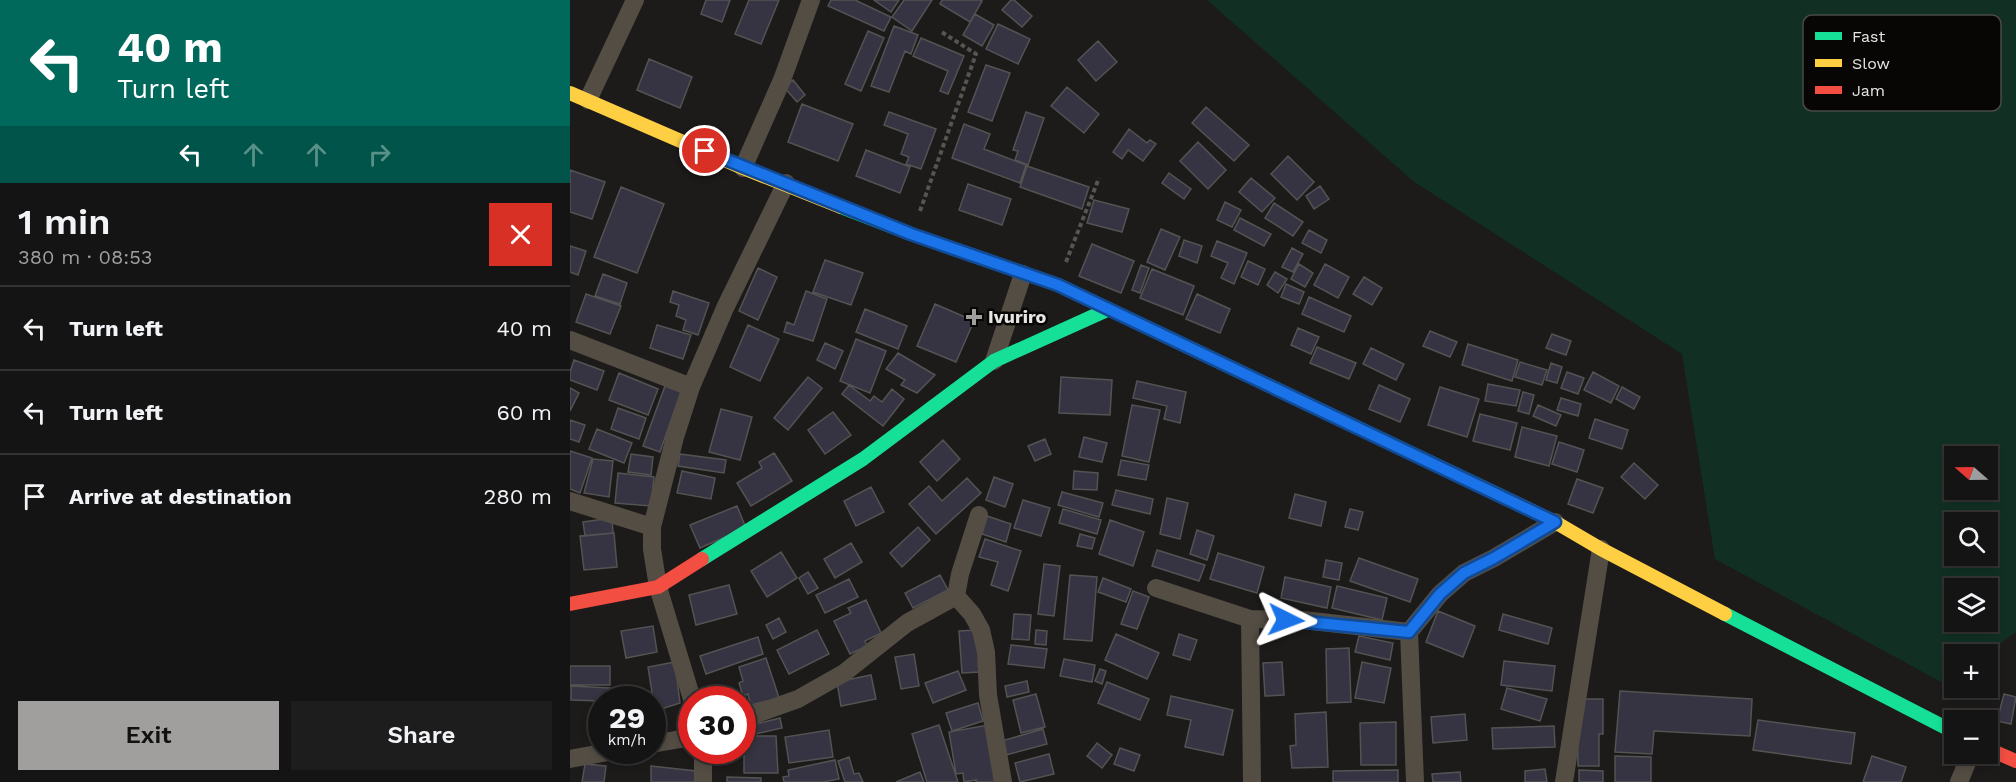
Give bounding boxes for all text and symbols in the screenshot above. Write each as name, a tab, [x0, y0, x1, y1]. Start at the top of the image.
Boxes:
legend	[1803, 15, 2001, 111]
text: 40 m	[117, 23, 223, 72]
icon: left	[18, 24, 96, 102]
text: Fast	[1852, 27, 1885, 46]
text: Slow	[1852, 54, 1890, 73]
text: Turn left	[117, 73, 229, 105]
text: Jam	[1852, 81, 1885, 100]
pin	[679, 125, 730, 176]
icon: arrive	[688, 134, 721, 167]
icon: left	[174, 138, 207, 171]
icon: ahead	[237, 138, 270, 171]
icon: ahead	[300, 138, 333, 171]
icon: right	[363, 138, 396, 171]
text: 1 min	[18, 201, 110, 243]
button: close	[489, 203, 552, 266]
text: 380 m · 08:53	[18, 245, 152, 269]
place label: Ivuriro	[988, 306, 1047, 327]
marker: Ivuriro	[965, 308, 983, 326]
icon: left	[18, 312, 51, 345]
text: Turn left	[69, 316, 163, 341]
text: 40 m	[496, 316, 552, 341]
icon: left	[18, 396, 51, 429]
text: Turn left	[69, 400, 163, 425]
text: 60 m	[496, 400, 552, 425]
north arrow	[1944, 446, 1998, 500]
map controls	[1944, 446, 1998, 764]
icon: arrive	[18, 480, 51, 513]
text: Arrive at destination	[69, 484, 292, 509]
text: 280 m	[483, 484, 552, 509]
button: search	[1944, 512, 1998, 566]
button: layers	[1944, 578, 1998, 632]
position arrow	[1254, 588, 1318, 652]
button: +	[1944, 644, 1998, 698]
speed limit sign: 30	[678, 686, 756, 764]
text: 29	[609, 700, 645, 735]
button: Exit	[18, 701, 279, 770]
button: Share	[291, 701, 552, 770]
button: −	[1944, 710, 1998, 764]
text: km/h	[608, 731, 646, 749]

